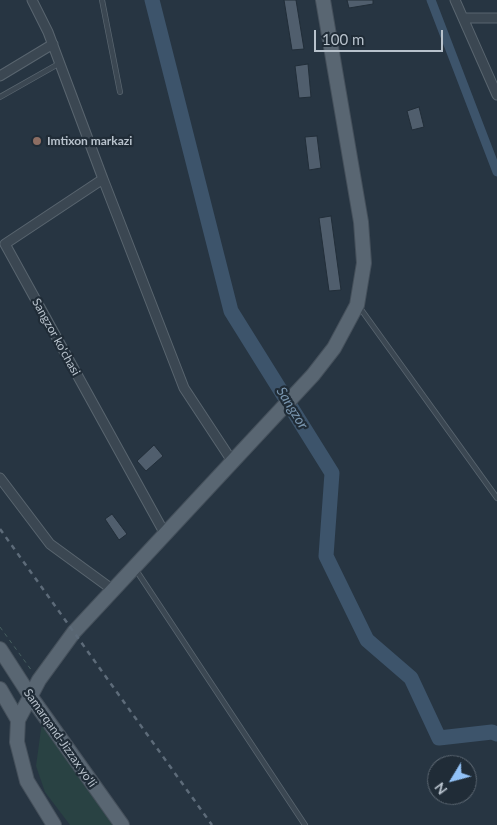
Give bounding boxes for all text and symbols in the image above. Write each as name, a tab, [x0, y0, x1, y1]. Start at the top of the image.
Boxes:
scale bar	[317, 20, 446, 52]
text: 100 m	[322, 30, 364, 48]
place label: Imtixon markazi	[47, 134, 132, 148]
marker: Imtixon markazi	[31, 135, 43, 147]
street label: Sangzor ko'chasi	[29, 296, 83, 378]
water label: Sangzor	[273, 384, 311, 432]
street label: Samarqand-Jizzax yo'li	[21, 686, 99, 790]
north arrow	[427, 755, 477, 805]
text: N	[430, 779, 450, 798]

